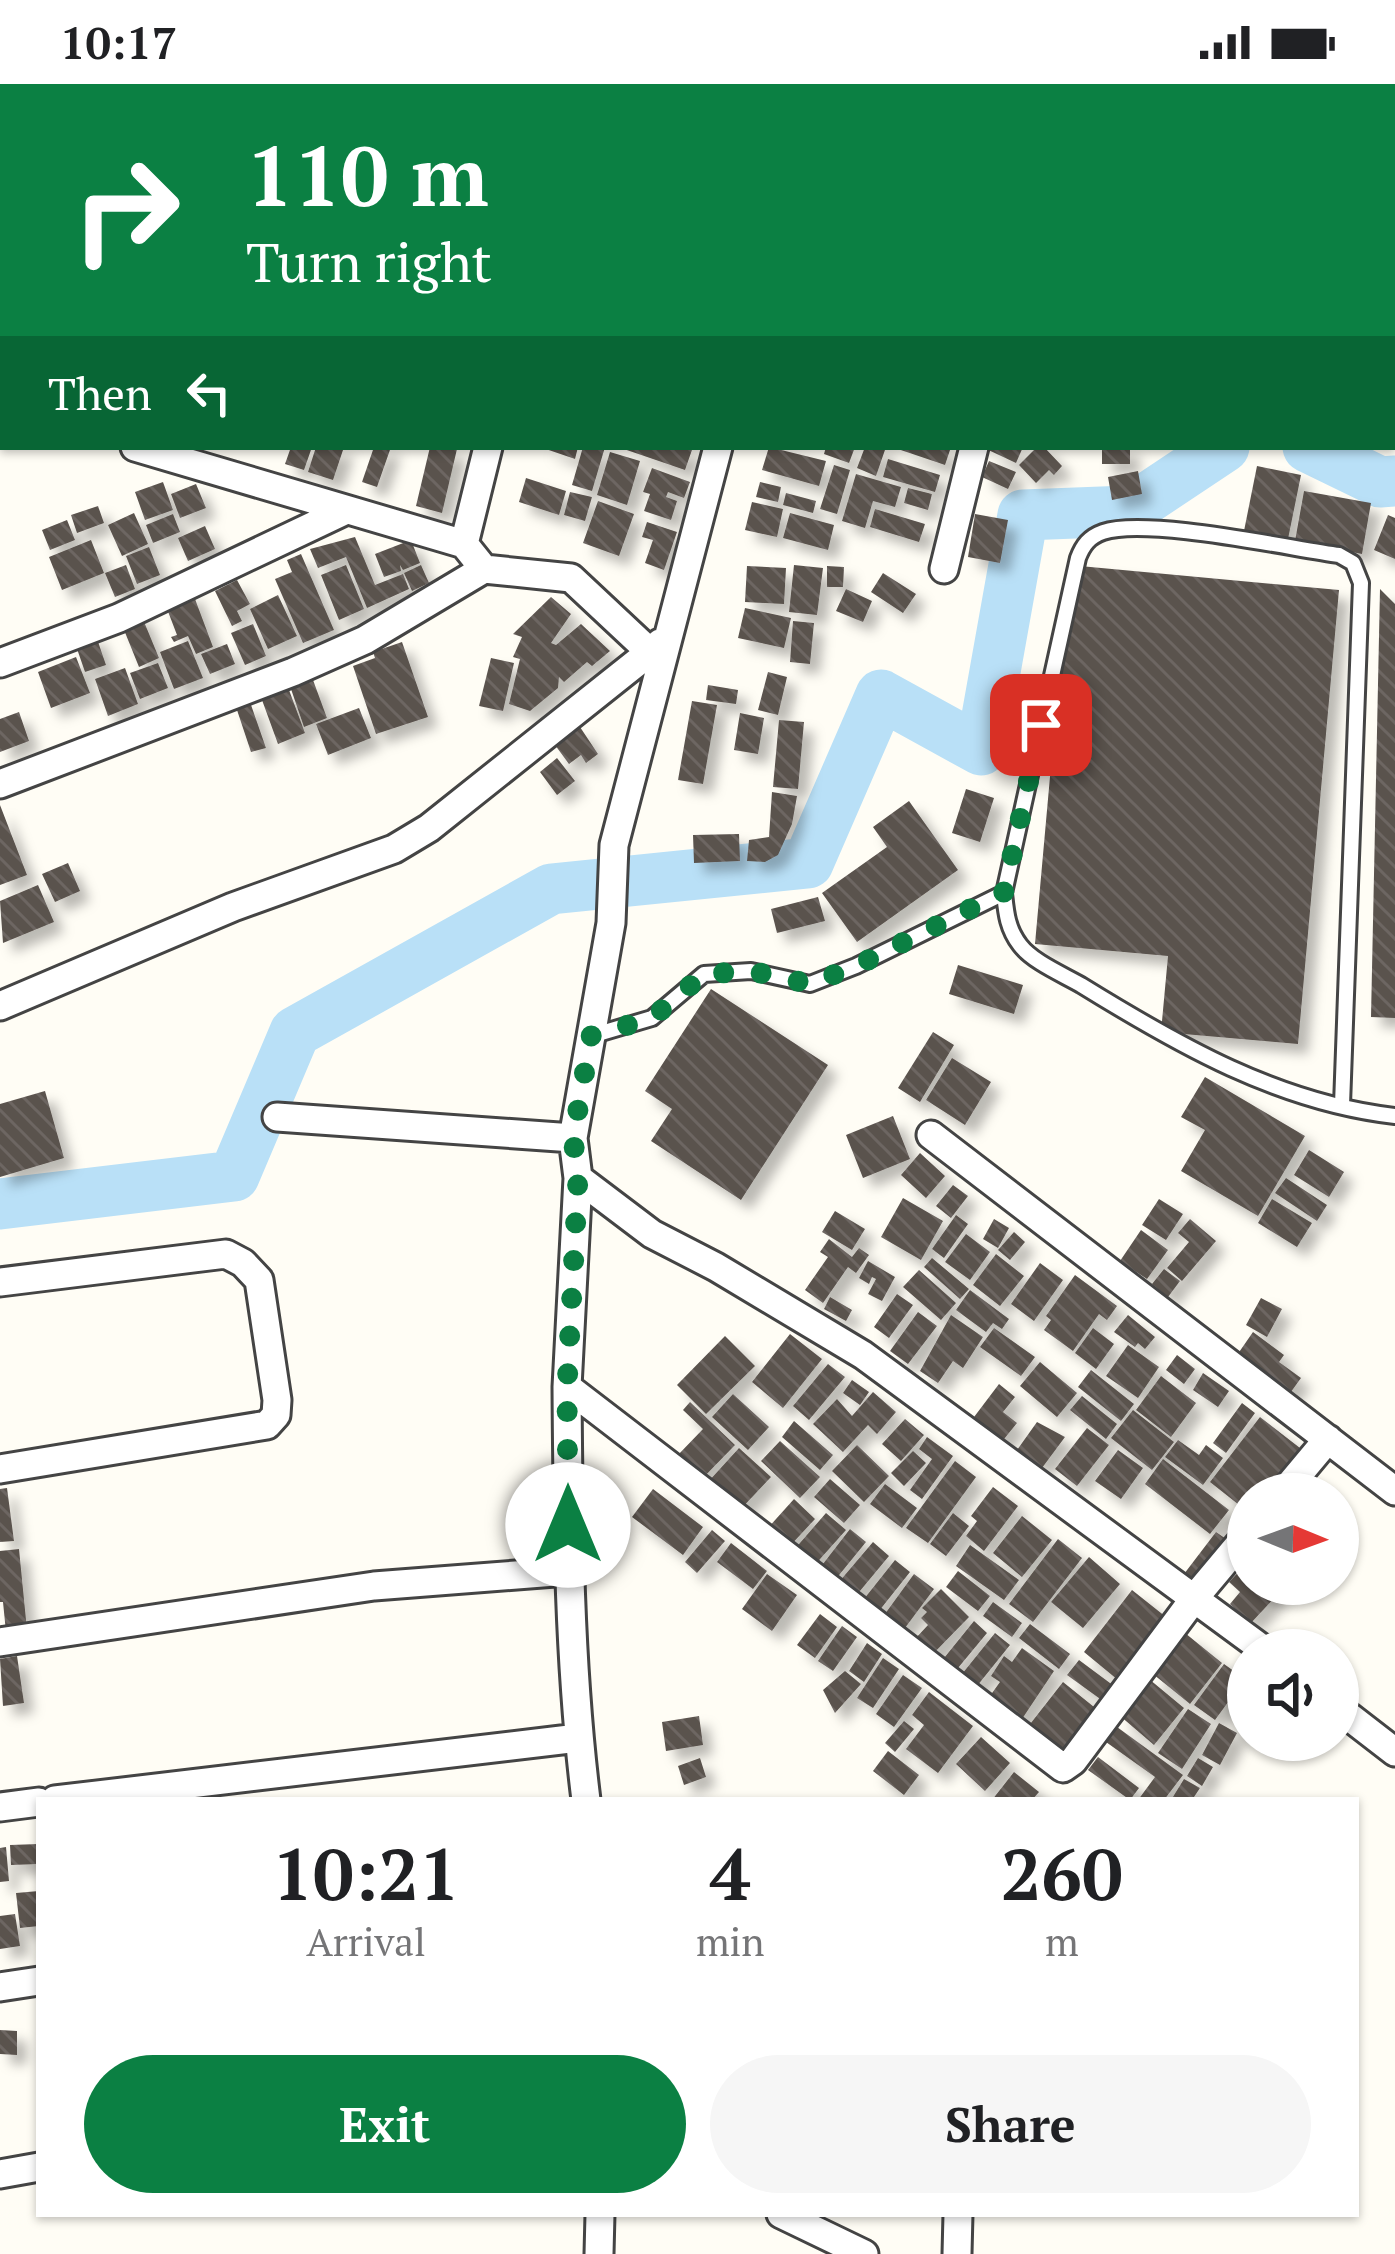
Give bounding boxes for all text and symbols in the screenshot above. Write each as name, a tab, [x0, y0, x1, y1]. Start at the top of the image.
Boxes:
text: 10:17	[60, 12, 177, 72]
text: 110 m	[246, 119, 489, 230]
icon: right	[48, 132, 204, 288]
text: Turn right	[246, 226, 492, 297]
icon: left	[176, 360, 242, 426]
text: Then	[48, 363, 152, 423]
pin	[990, 674, 1092, 776]
icon: arrive	[1008, 692, 1074, 758]
position arrow	[505, 1462, 631, 1588]
north arrow	[1227, 1473, 1359, 1605]
map controls	[1227, 1473, 1359, 1761]
button: sound	[1227, 1629, 1359, 1761]
text: 10:21	[272, 1825, 460, 1921]
text: 4	[710, 1825, 751, 1921]
text: 260	[1001, 1825, 1123, 1921]
text: Arrival	[306, 1915, 426, 1967]
text: min	[696, 1915, 764, 1967]
text: m	[1045, 1915, 1079, 1967]
button: Exit	[84, 2055, 686, 2193]
button: Share	[710, 2055, 1311, 2193]

